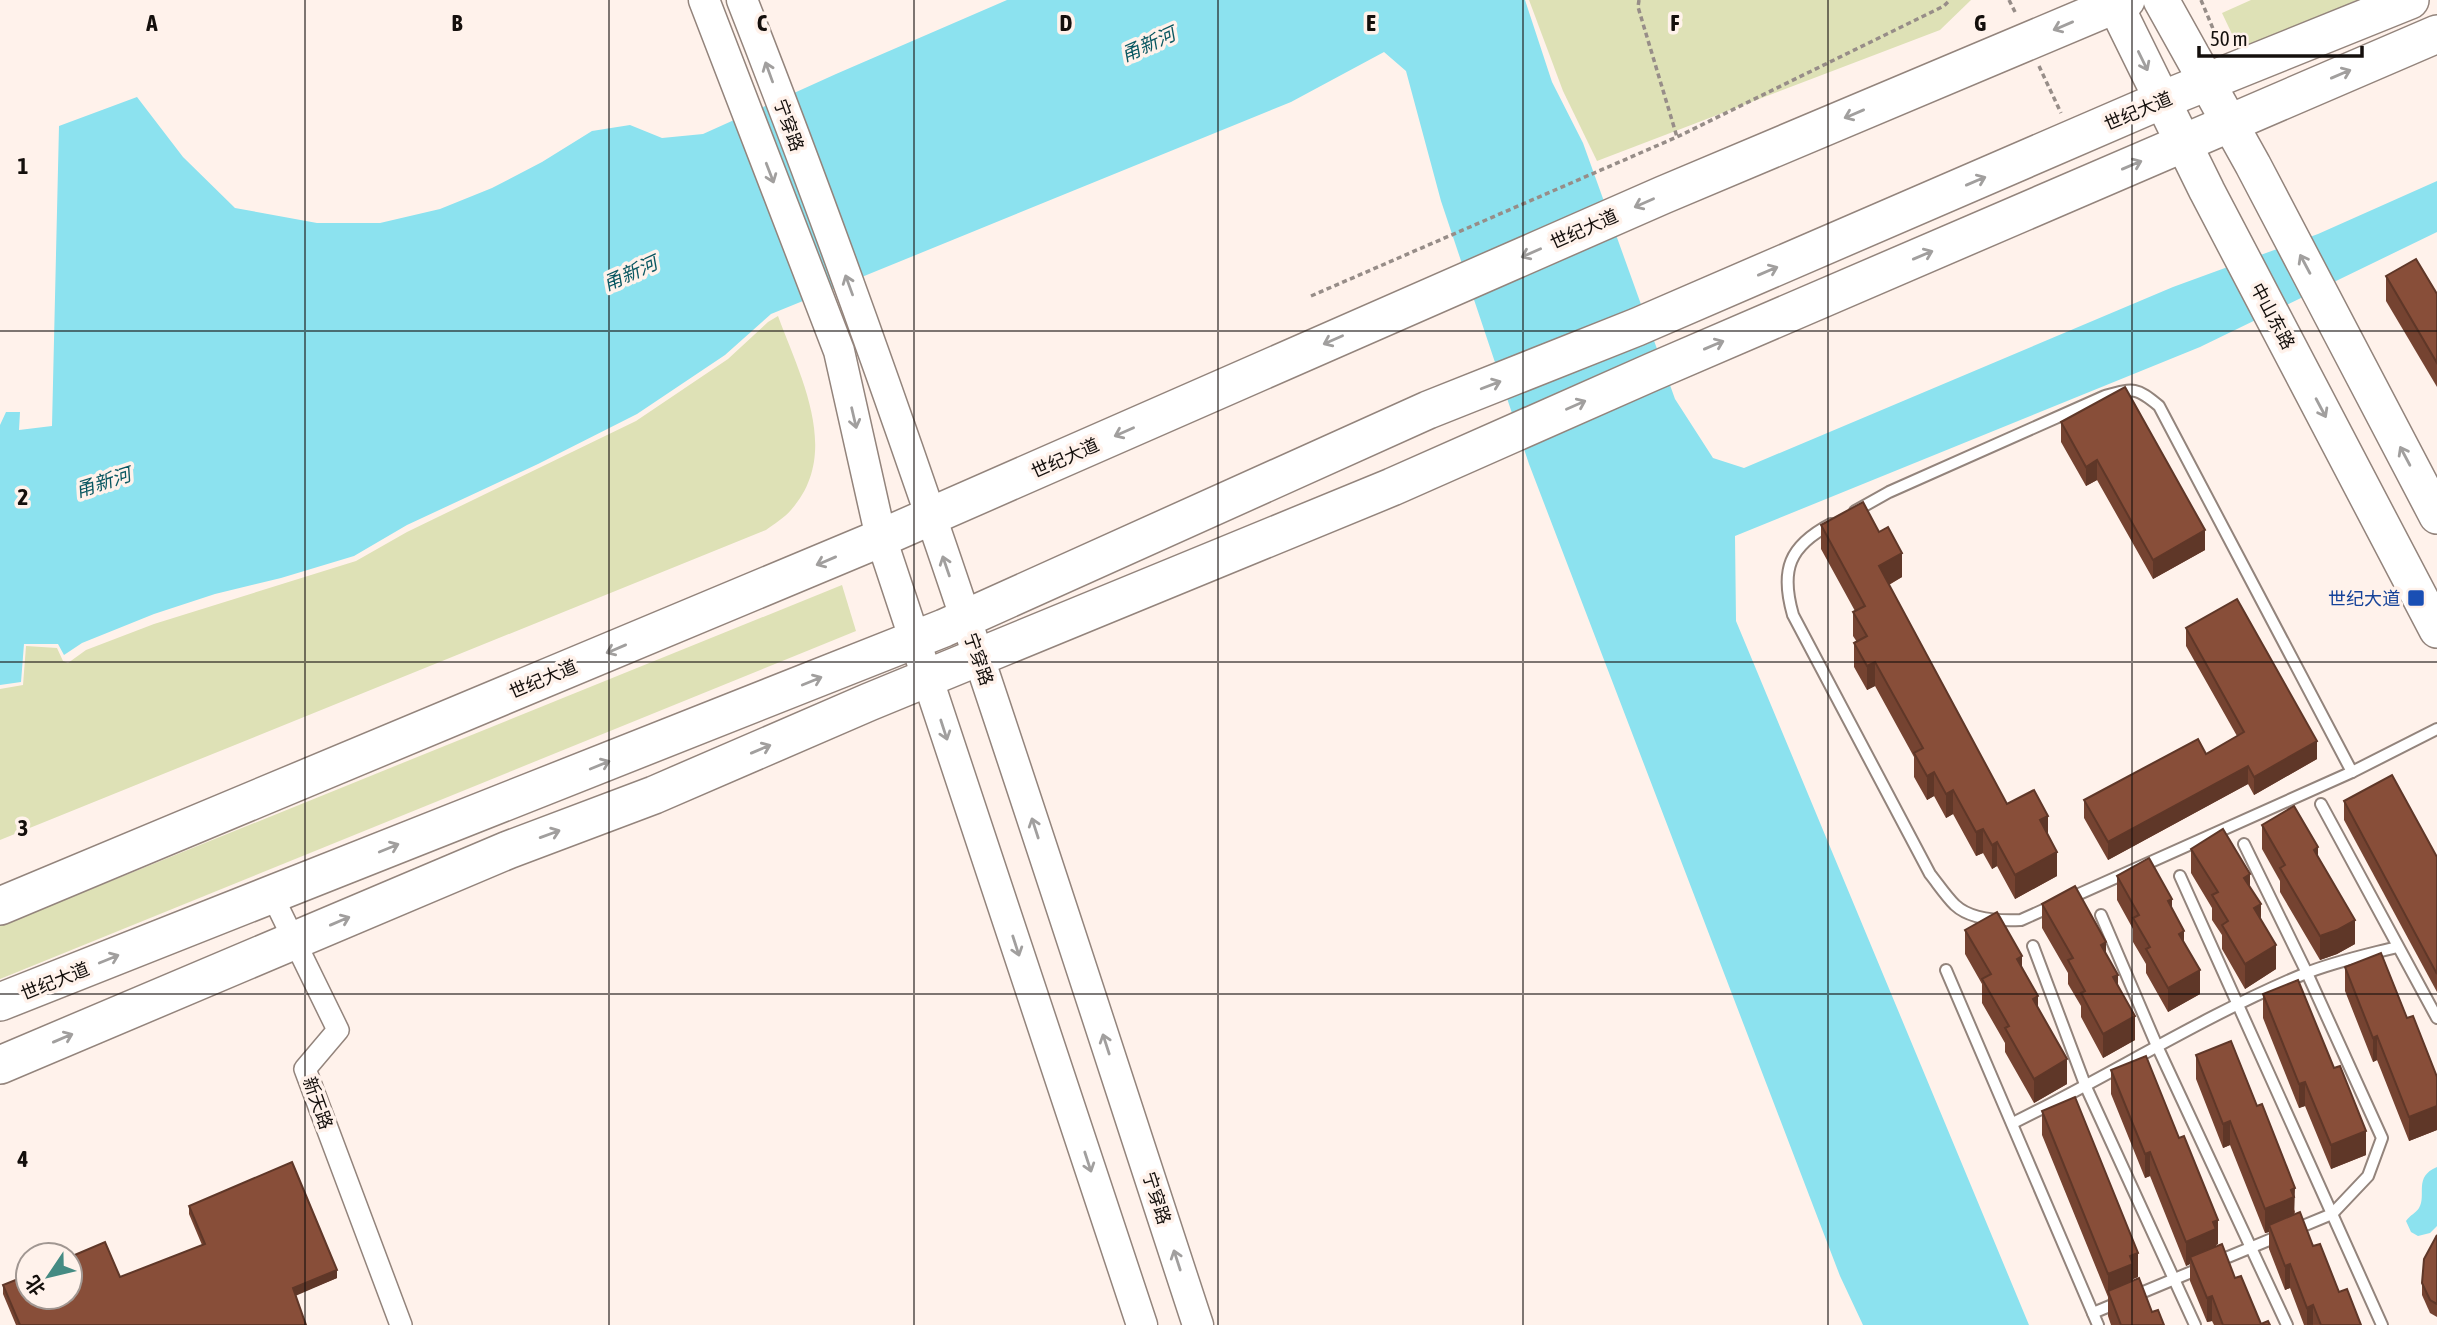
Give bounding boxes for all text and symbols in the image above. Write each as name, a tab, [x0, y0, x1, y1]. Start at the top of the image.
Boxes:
text: A	[145, 10, 158, 36]
text: B	[452, 10, 463, 36]
text: C	[757, 10, 768, 36]
text: D	[1060, 10, 1073, 36]
text: E	[1366, 10, 1376, 36]
text: F	[1670, 10, 1680, 36]
text: G	[1974, 10, 1986, 36]
scale bar	[2199, 14, 2362, 58]
one-way arrow	[2053, 20, 2074, 33]
water label: 甬新河	[1117, 21, 1182, 66]
text: 50 m	[2210, 26, 2248, 50]
one-way arrow	[2137, 50, 2150, 71]
one-way arrow	[762, 62, 775, 84]
one-way arrow	[2330, 67, 2351, 80]
street label: 世纪大道	[2101, 87, 2175, 135]
street label: 宁穿路	[770, 96, 808, 154]
one-way arrow	[1843, 109, 1865, 122]
text: 1	[18, 153, 29, 179]
one-way arrow	[2121, 158, 2142, 171]
one-way arrow	[765, 161, 778, 183]
one-way arrow	[1965, 174, 1987, 187]
one-way arrow	[1634, 197, 1655, 210]
street label: 世纪大道	[1547, 205, 1621, 253]
one-way arrow	[1521, 247, 1542, 260]
one-way arrow	[1912, 248, 1933, 261]
water label: 甬新河	[599, 250, 664, 295]
one-way arrow	[2297, 254, 2311, 275]
one-way arrow	[1756, 264, 1778, 277]
one-way arrow	[841, 275, 854, 297]
street label: 中山东路	[2247, 279, 2299, 353]
one-way arrow	[1322, 334, 1344, 347]
one-way arrow	[1703, 338, 1725, 351]
one-way arrow	[1480, 377, 1502, 390]
one-way arrow	[2315, 397, 2328, 418]
one-way arrow	[1565, 398, 1587, 411]
one-way arrow	[848, 406, 861, 429]
one-way arrow	[1114, 426, 1136, 439]
street label: 世纪大道	[1028, 434, 1102, 482]
one-way arrow	[2398, 446, 2412, 466]
water label: 甬新河	[72, 461, 137, 501]
text: 2	[18, 484, 28, 510]
one-way arrow	[939, 555, 952, 577]
one-way arrow	[816, 556, 837, 569]
place label: 世纪大道	[2328, 588, 2400, 609]
marker: 世纪大道	[2406, 588, 2426, 608]
street label: 宁穿路	[960, 630, 998, 688]
one-way arrow	[606, 643, 627, 656]
street label: 世纪大道	[506, 655, 580, 703]
one-way arrow	[800, 673, 822, 686]
one-way arrow	[938, 719, 951, 741]
one-way arrow	[750, 742, 771, 755]
one-way arrow	[589, 757, 611, 770]
text: 3	[18, 815, 28, 841]
one-way arrow	[1028, 817, 1041, 839]
one-way arrow	[539, 827, 561, 839]
one-way arrow	[377, 841, 399, 854]
one-way arrow	[329, 914, 350, 927]
one-way arrow	[1011, 935, 1023, 957]
one-way arrow	[98, 952, 119, 965]
street label: 世纪大道	[18, 958, 92, 1004]
one-way arrow	[52, 1031, 73, 1044]
one-way arrow	[1099, 1033, 1112, 1055]
street label: 新天路	[299, 1074, 337, 1132]
text: 4	[17, 1146, 29, 1172]
one-way arrow	[1082, 1151, 1095, 1173]
street label: 宁穿路	[1139, 1169, 1175, 1227]
north arrow	[14, 1241, 84, 1311]
one-way arrow	[1170, 1250, 1182, 1272]
text: 北	[21, 1272, 50, 1300]

